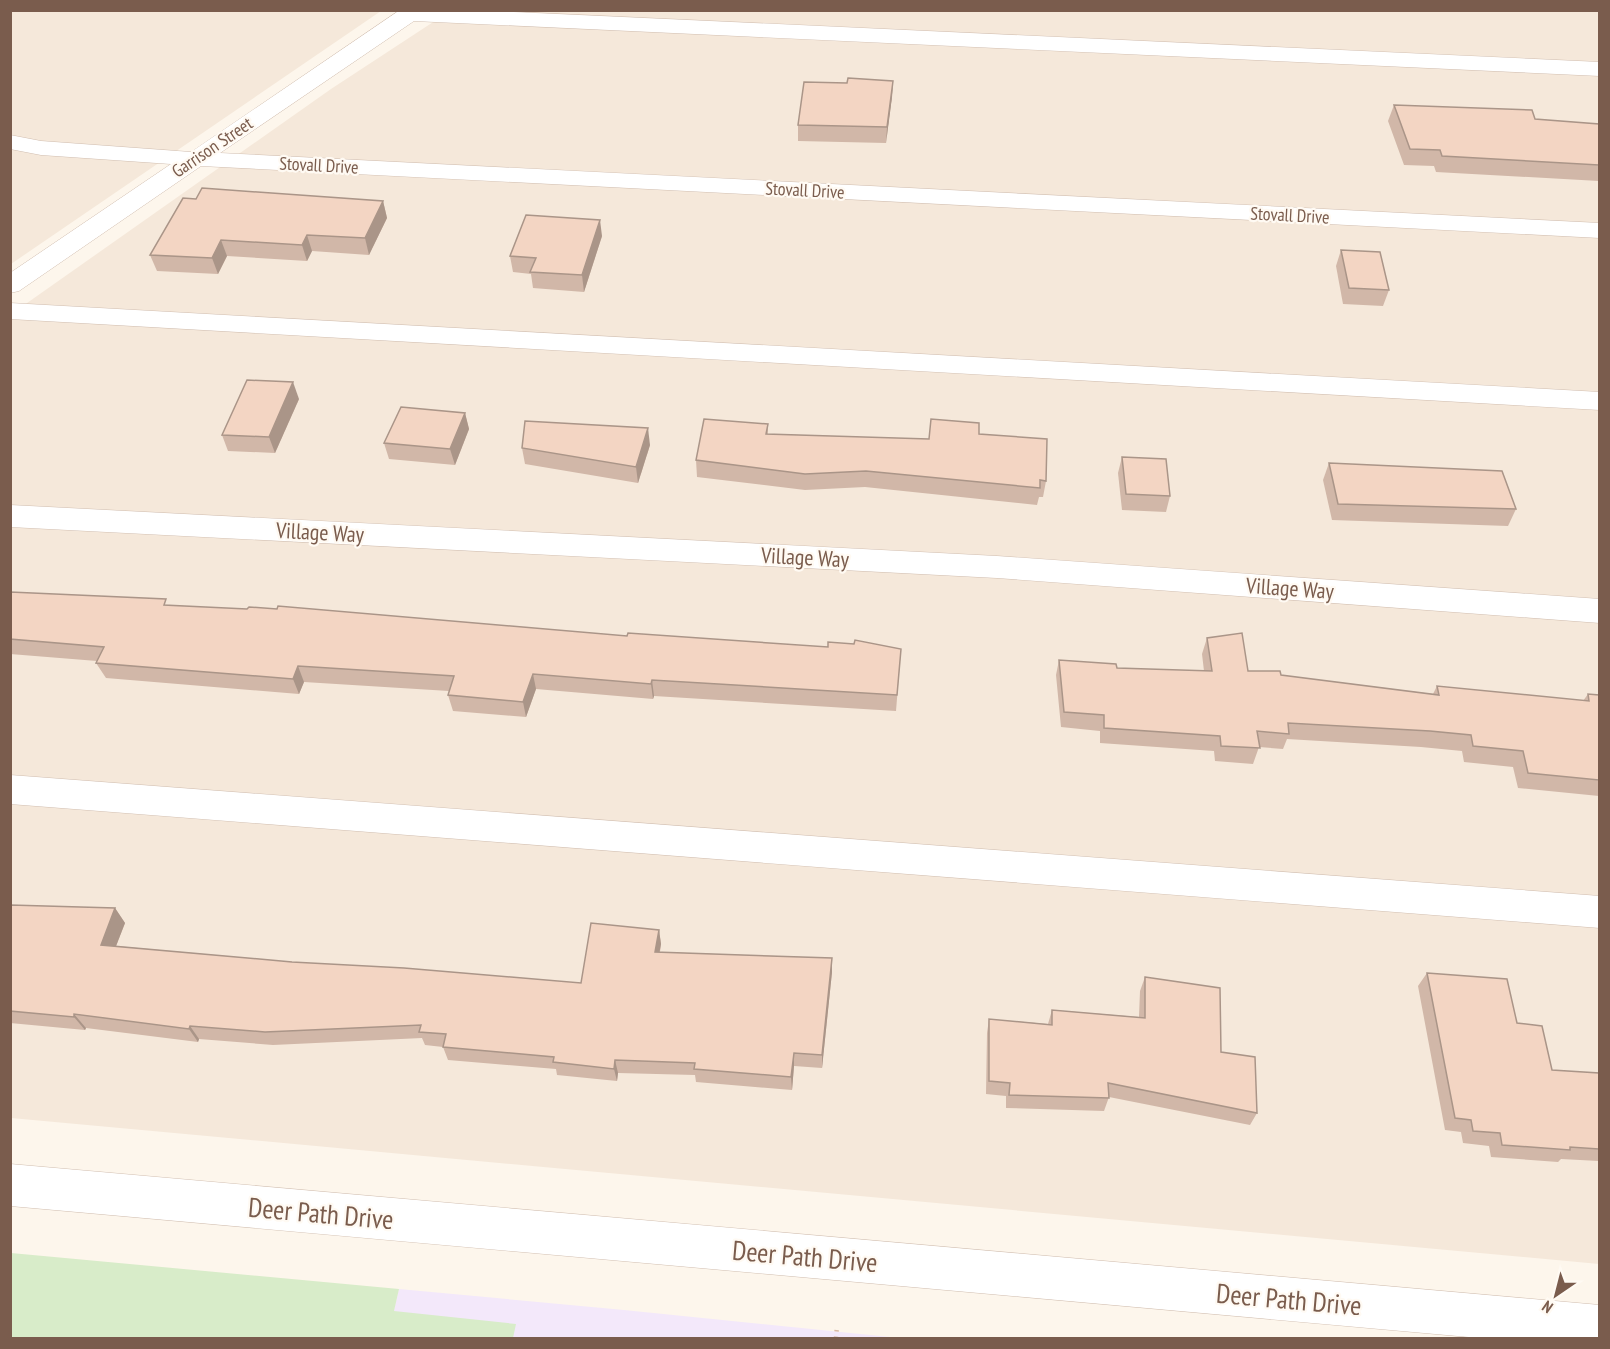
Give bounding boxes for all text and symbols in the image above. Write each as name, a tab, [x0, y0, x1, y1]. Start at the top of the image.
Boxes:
street label: Garrison Street	[167, 112, 257, 182]
street label: Stovall Drive	[279, 151, 359, 179]
street label: Stovall Drive	[765, 176, 845, 204]
street label: Stovall Drive	[1250, 201, 1330, 229]
street label: Village Way	[274, 516, 365, 548]
street label: Village Way	[759, 541, 850, 573]
street label: Village Way	[1244, 571, 1336, 605]
street label: Deer Path Drive	[247, 1190, 395, 1236]
street label: Deer Path Drive	[731, 1233, 879, 1279]
north arrow	[1526, 1265, 1586, 1325]
street label: Deer Path Drive	[1215, 1276, 1363, 1322]
text: N	[1538, 1297, 1557, 1318]

